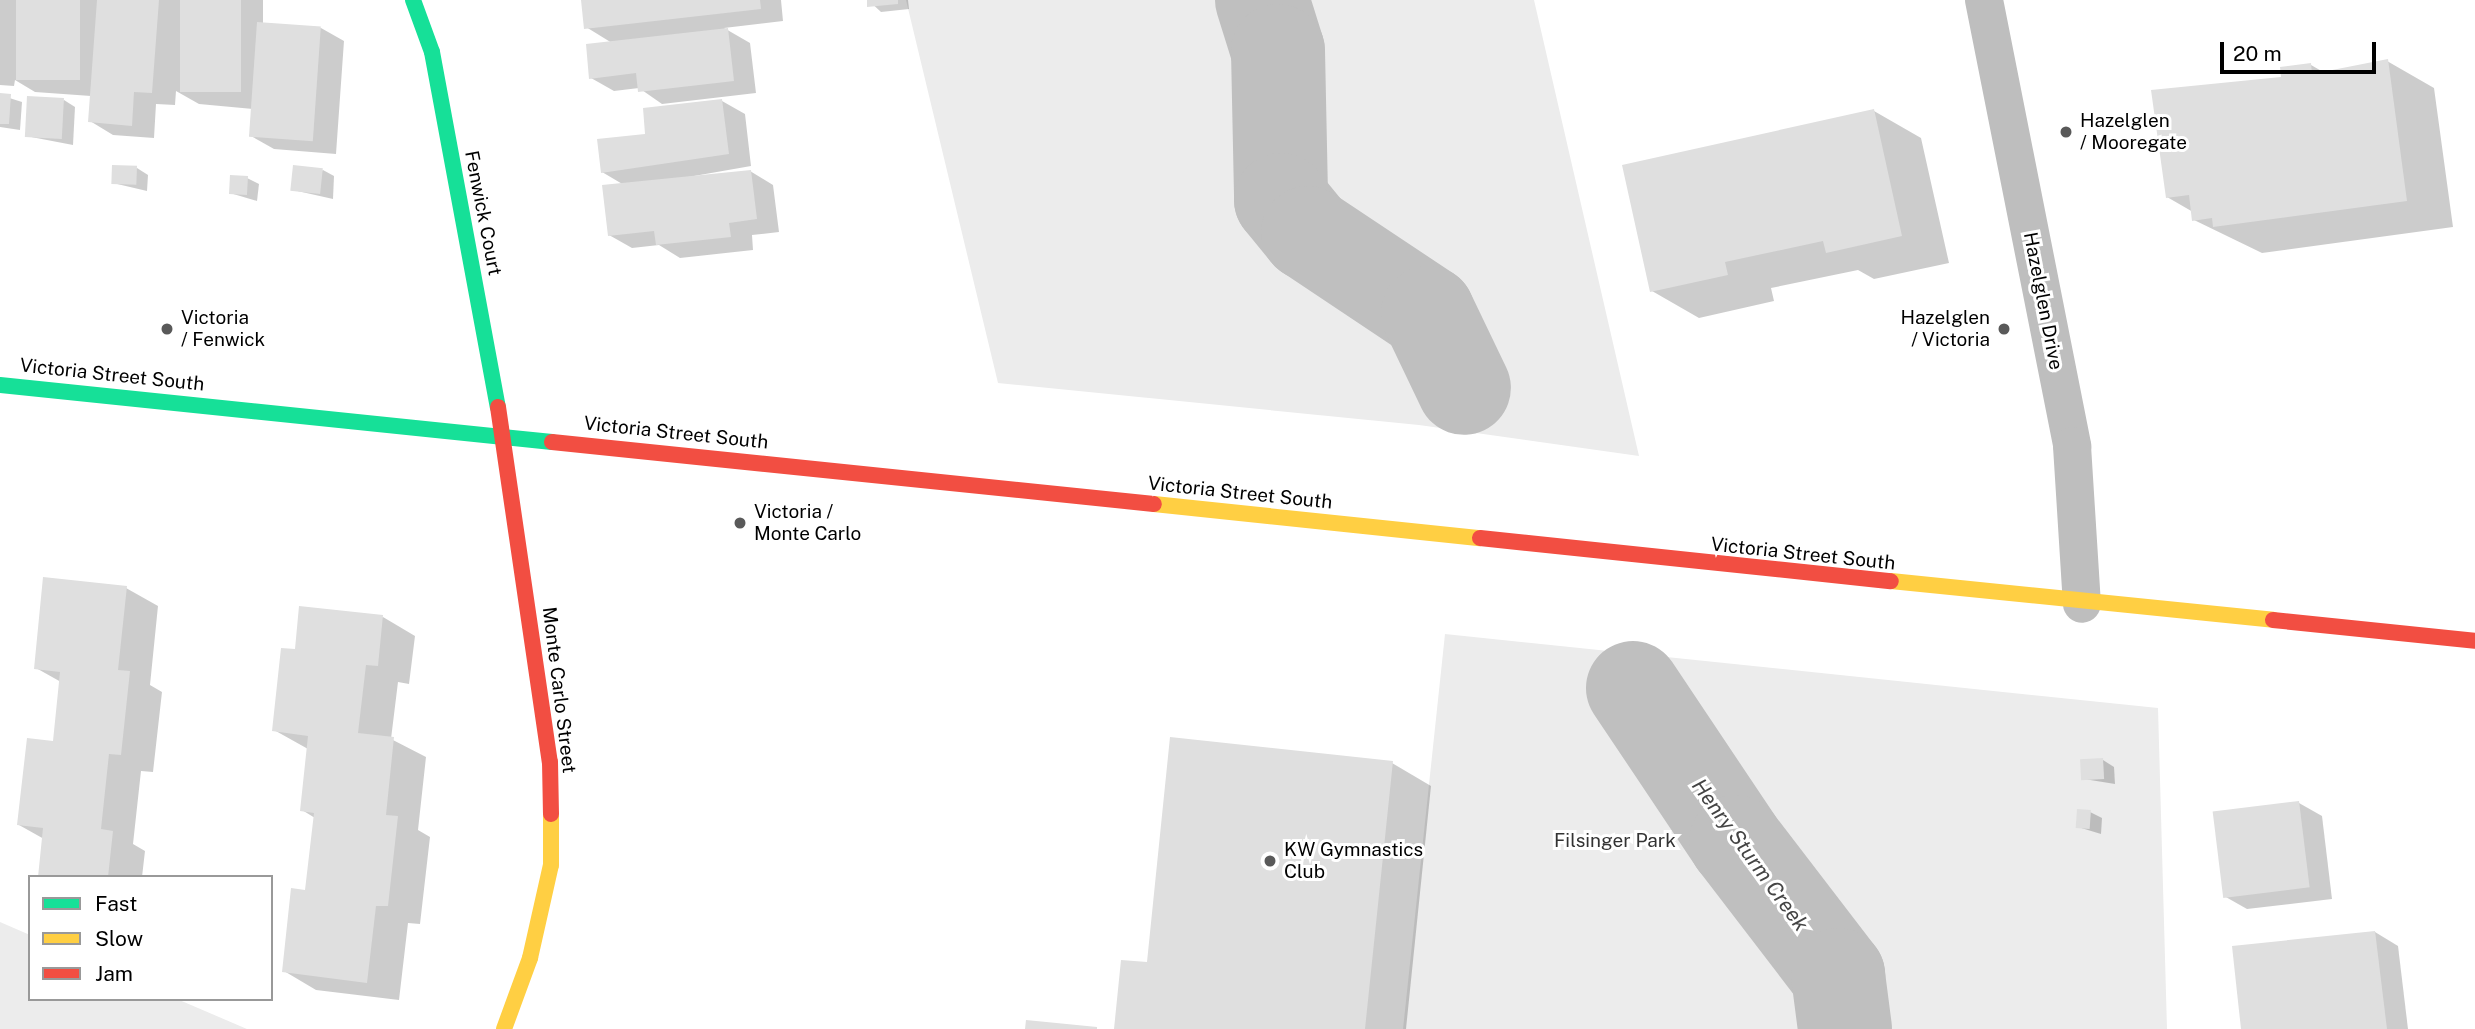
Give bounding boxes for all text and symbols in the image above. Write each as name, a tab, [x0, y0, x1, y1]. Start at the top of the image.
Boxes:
scale bar	[2223, 28, 2379, 72]
text: 20 m	[2233, 41, 2282, 66]
place label: Hazelglen / Mooregate	[2080, 110, 2187, 154]
marker: Hazelglen / Mooregate	[2058, 124, 2074, 140]
street label: Fenwick Court	[460, 149, 506, 277]
street label: Hazelglen Drive	[2018, 230, 2068, 372]
place label: Victoria / Fenwick	[181, 307, 265, 351]
place label: Hazelglen / Victoria	[1900, 307, 1990, 351]
marker: Victoria / Fenwick	[159, 321, 175, 337]
marker: Hazelglen / Victoria	[1996, 321, 2012, 337]
street label: Victoria Street South	[19, 354, 205, 396]
street label: Victoria Street South	[583, 412, 769, 454]
street label: Victoria Street South	[1147, 472, 1333, 514]
place label: Victoria / Monte Carlo	[754, 501, 861, 545]
marker: Victoria / Monte Carlo	[732, 515, 748, 531]
street label: Victoria Street South	[1710, 533, 1896, 575]
street label: Monte Carlo Street	[537, 605, 581, 775]
water label: Henry Sturm Creek	[1686, 774, 1814, 936]
park label: Filsinger Park	[1554, 830, 1676, 852]
place label: KW Gymnastics Club	[1284, 839, 1423, 883]
marker: KW Gymnastics Club	[1262, 853, 1278, 869]
legend	[28, 875, 273, 1001]
text: Fast	[95, 891, 137, 916]
text: Slow	[95, 926, 143, 951]
text: Jam	[95, 961, 133, 986]

